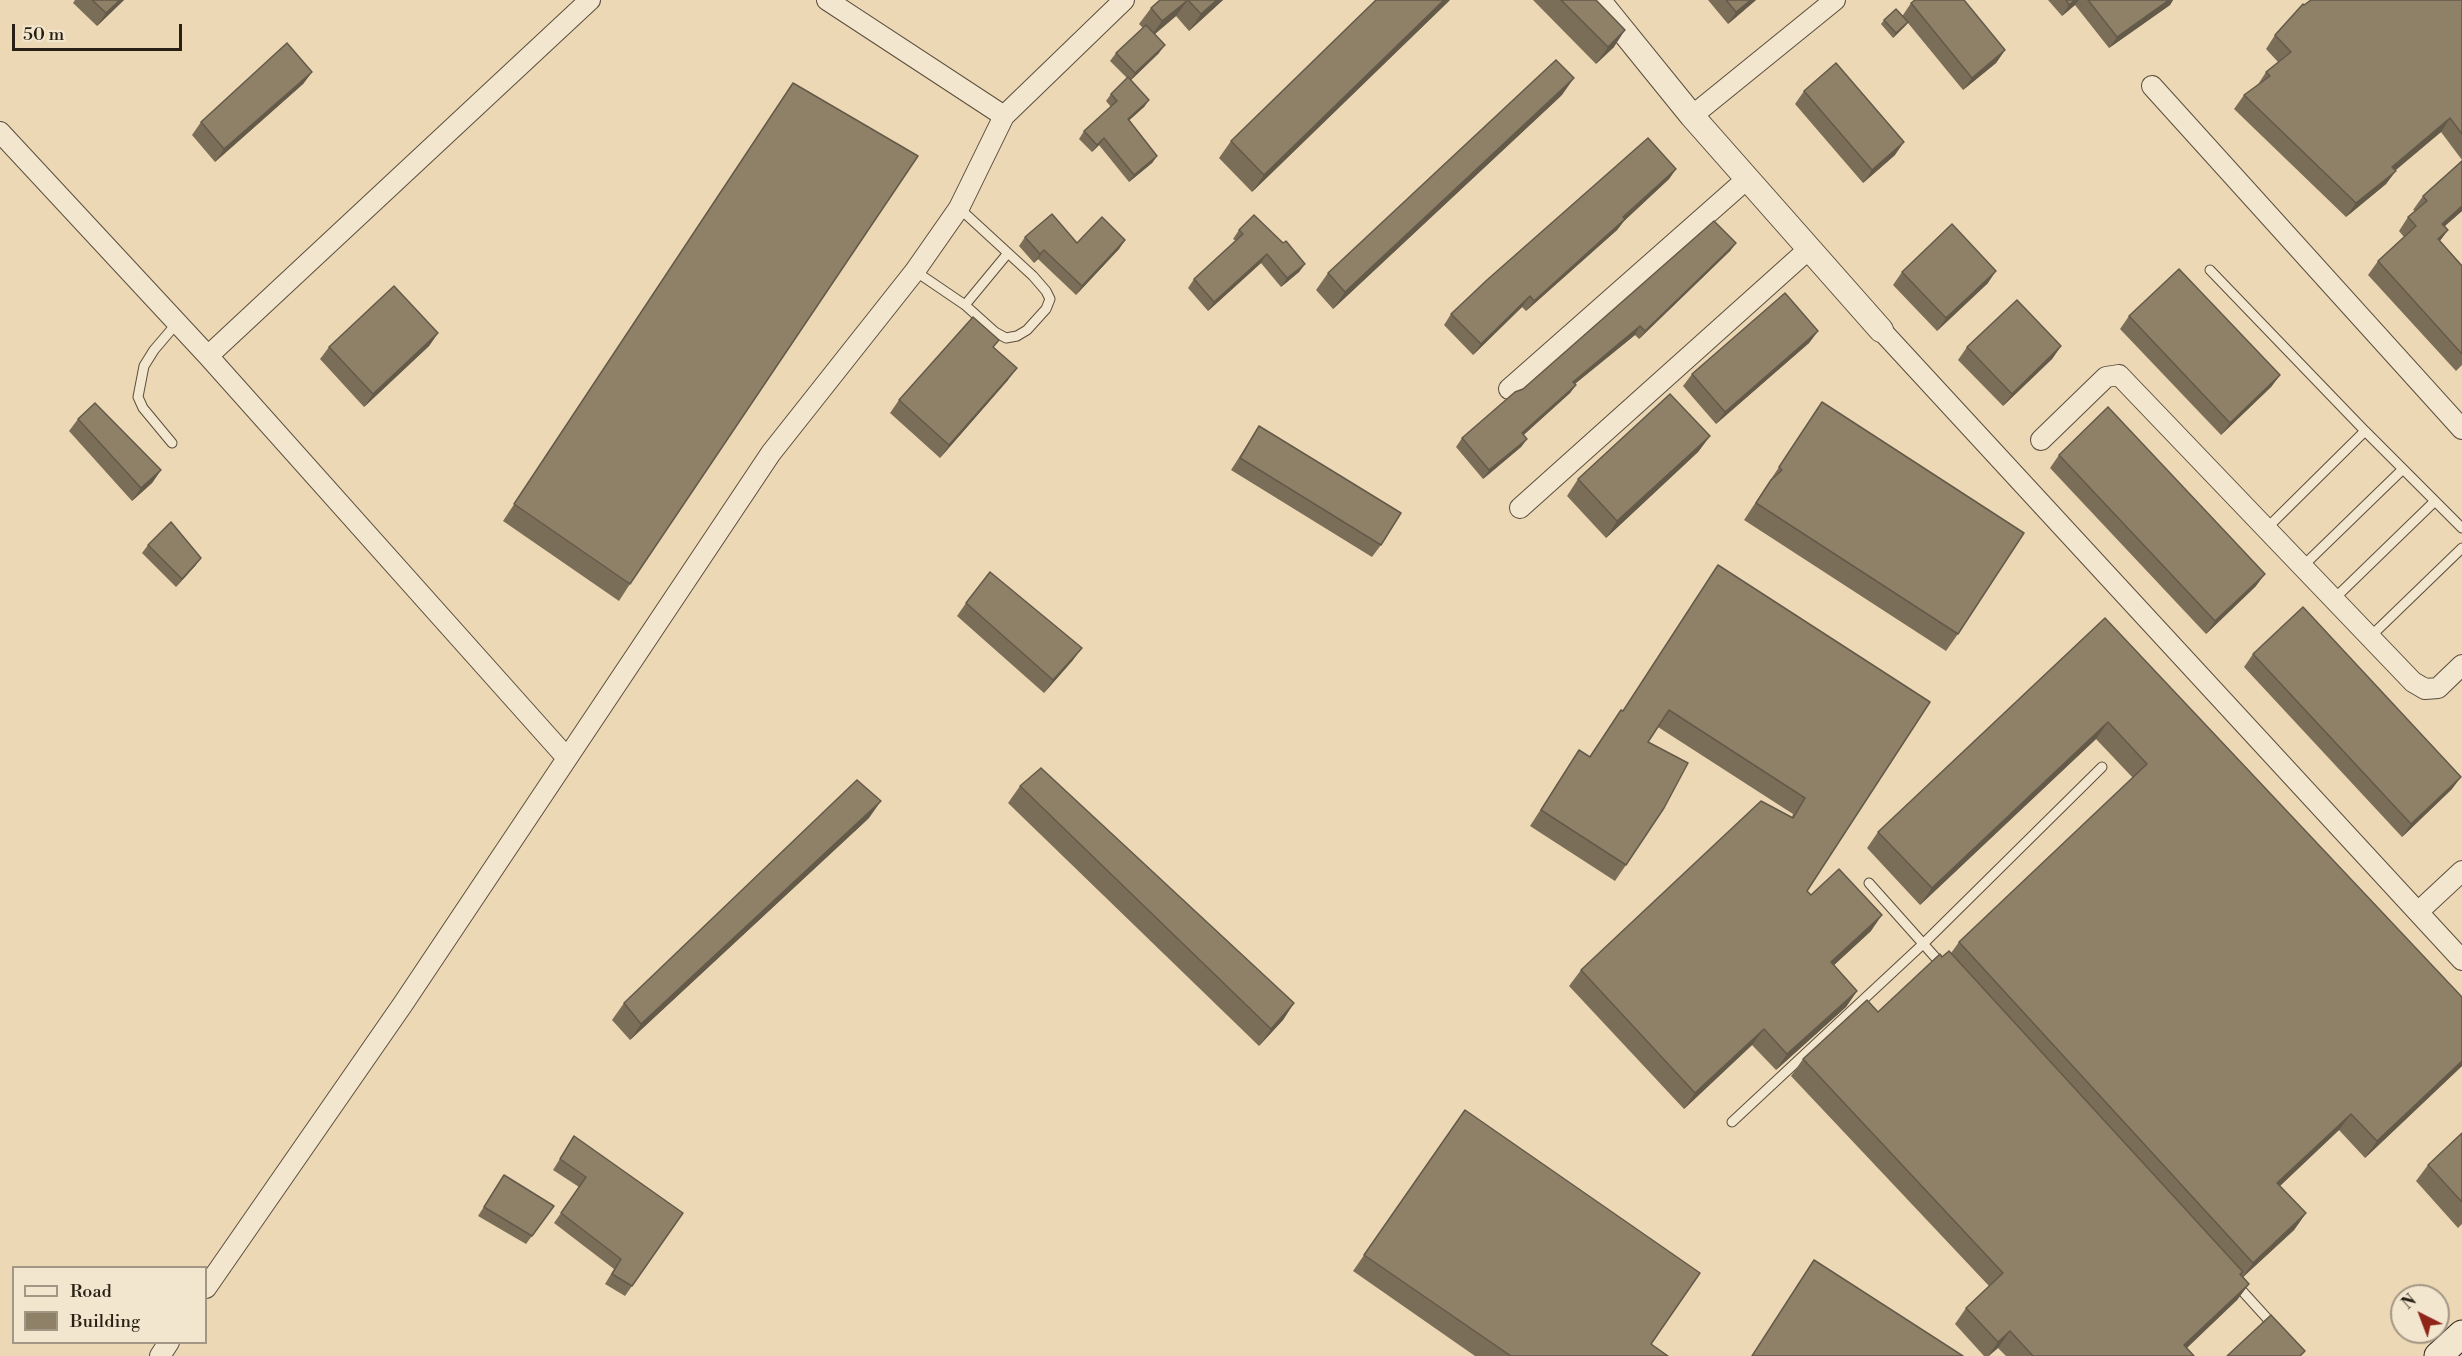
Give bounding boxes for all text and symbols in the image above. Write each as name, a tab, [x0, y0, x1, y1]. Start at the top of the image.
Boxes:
scale bar	[15, 12, 184, 50]
text: 50 m	[23, 23, 64, 46]
legend	[12, 1266, 207, 1344]
text: Road	[70, 1280, 112, 1303]
north arrow	[2390, 1284, 2450, 1344]
text: N	[2398, 1290, 2421, 1314]
text: Building	[70, 1310, 140, 1333]

